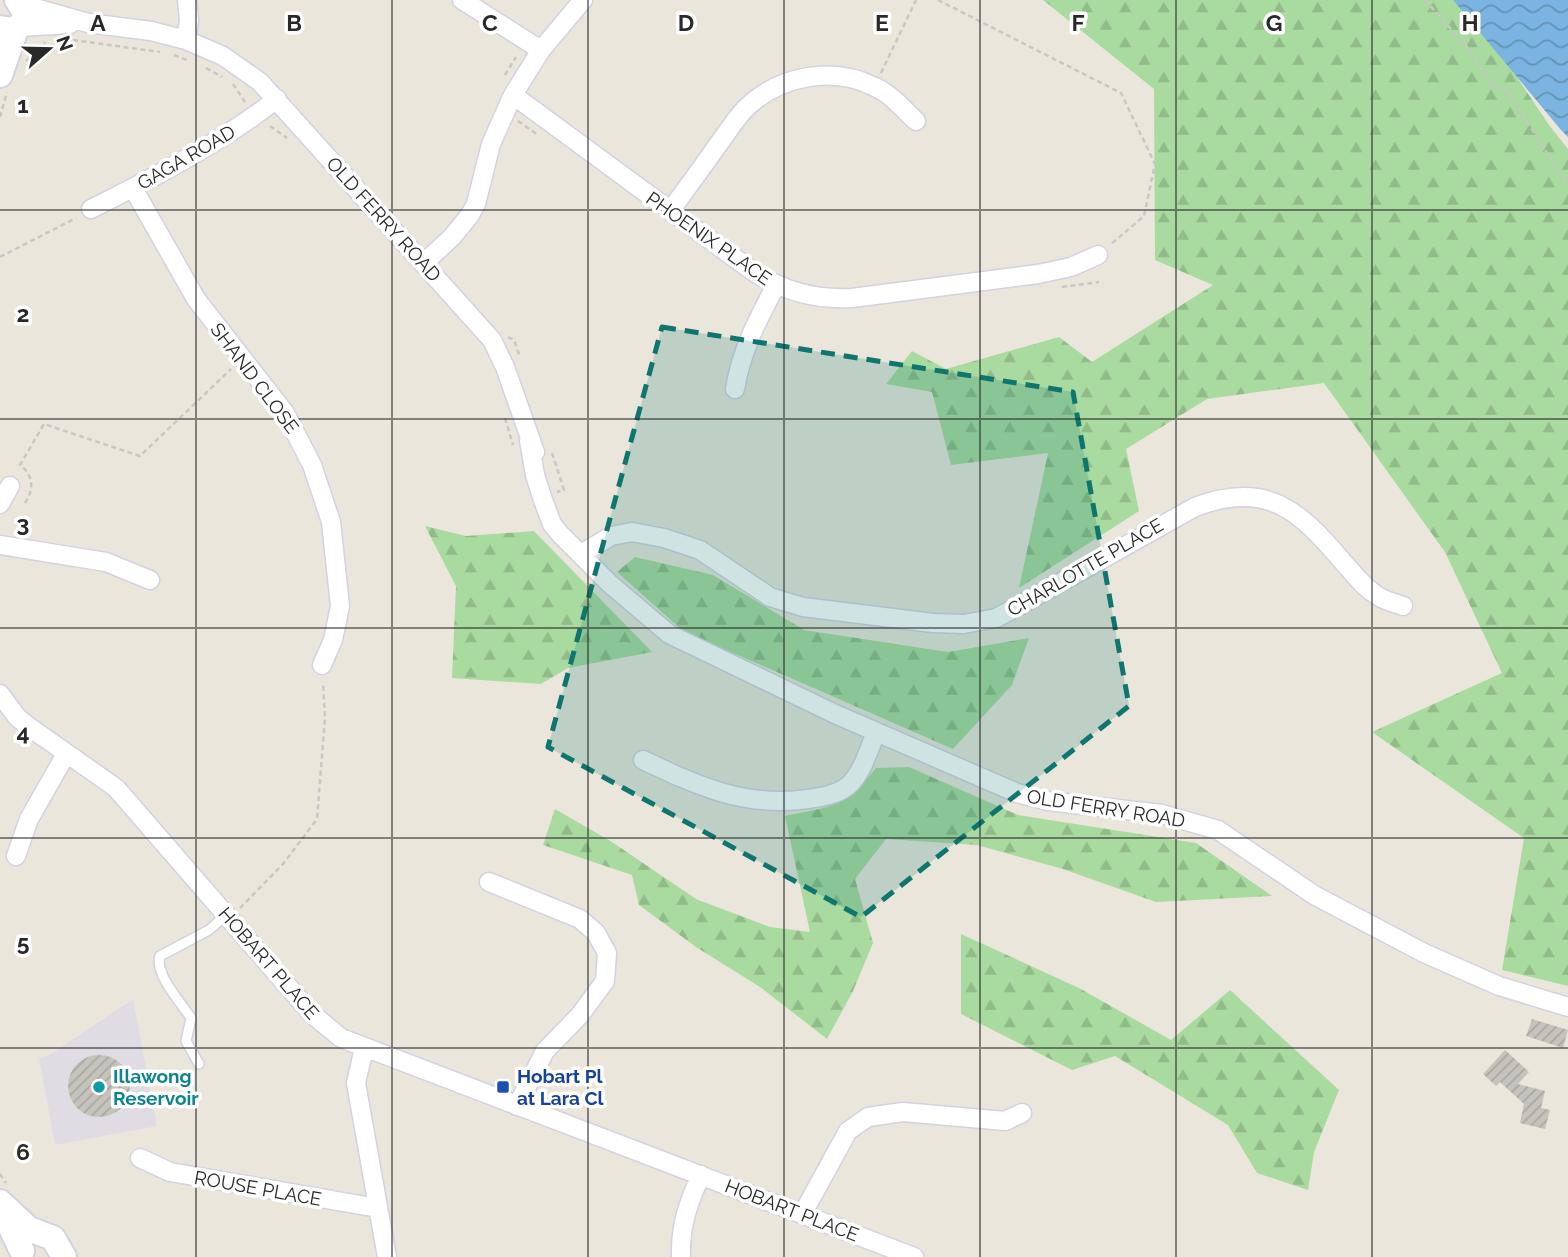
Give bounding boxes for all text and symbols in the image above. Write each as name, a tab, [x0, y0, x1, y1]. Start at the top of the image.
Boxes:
text: A	[90, 9, 106, 36]
text: B	[286, 9, 302, 36]
text: C	[482, 9, 498, 36]
text: D	[678, 9, 694, 36]
text: E	[875, 9, 889, 36]
text: F	[1071, 9, 1085, 36]
text: G	[1266, 9, 1282, 36]
text: H	[1461, 9, 1479, 36]
north arrow	[14, 14, 84, 84]
text: N	[52, 33, 78, 54]
text: 1	[17, 91, 29, 118]
street label: GAGA ROAD	[133, 120, 239, 194]
street label: OLD FERRY ROAD	[322, 152, 446, 286]
street label: PHOENIX PLACE	[642, 187, 776, 289]
text: 2	[17, 300, 29, 327]
street label: SHAND CLOSE	[206, 318, 304, 438]
text: 3	[17, 510, 29, 537]
street label: CHARLOTTE PLACE	[1003, 513, 1167, 621]
text: 4	[16, 719, 30, 746]
street label: OLD FERRY ROAD	[1025, 785, 1187, 831]
street label: HOBART PLACE	[214, 902, 324, 1024]
text: 5	[17, 929, 30, 956]
place label: Illawong Reservoir	[113, 1065, 199, 1109]
place label: Hobart Pl at Lara Cl	[517, 1065, 604, 1109]
marker: Illawong Reservoir	[91, 1079, 107, 1095]
marker: Hobart Pl at Lara Cl	[495, 1079, 511, 1095]
text: 6	[16, 1138, 30, 1165]
street label: ROUSE PLACE	[193, 1166, 323, 1210]
street label: HOBART PLACE	[722, 1174, 862, 1246]

